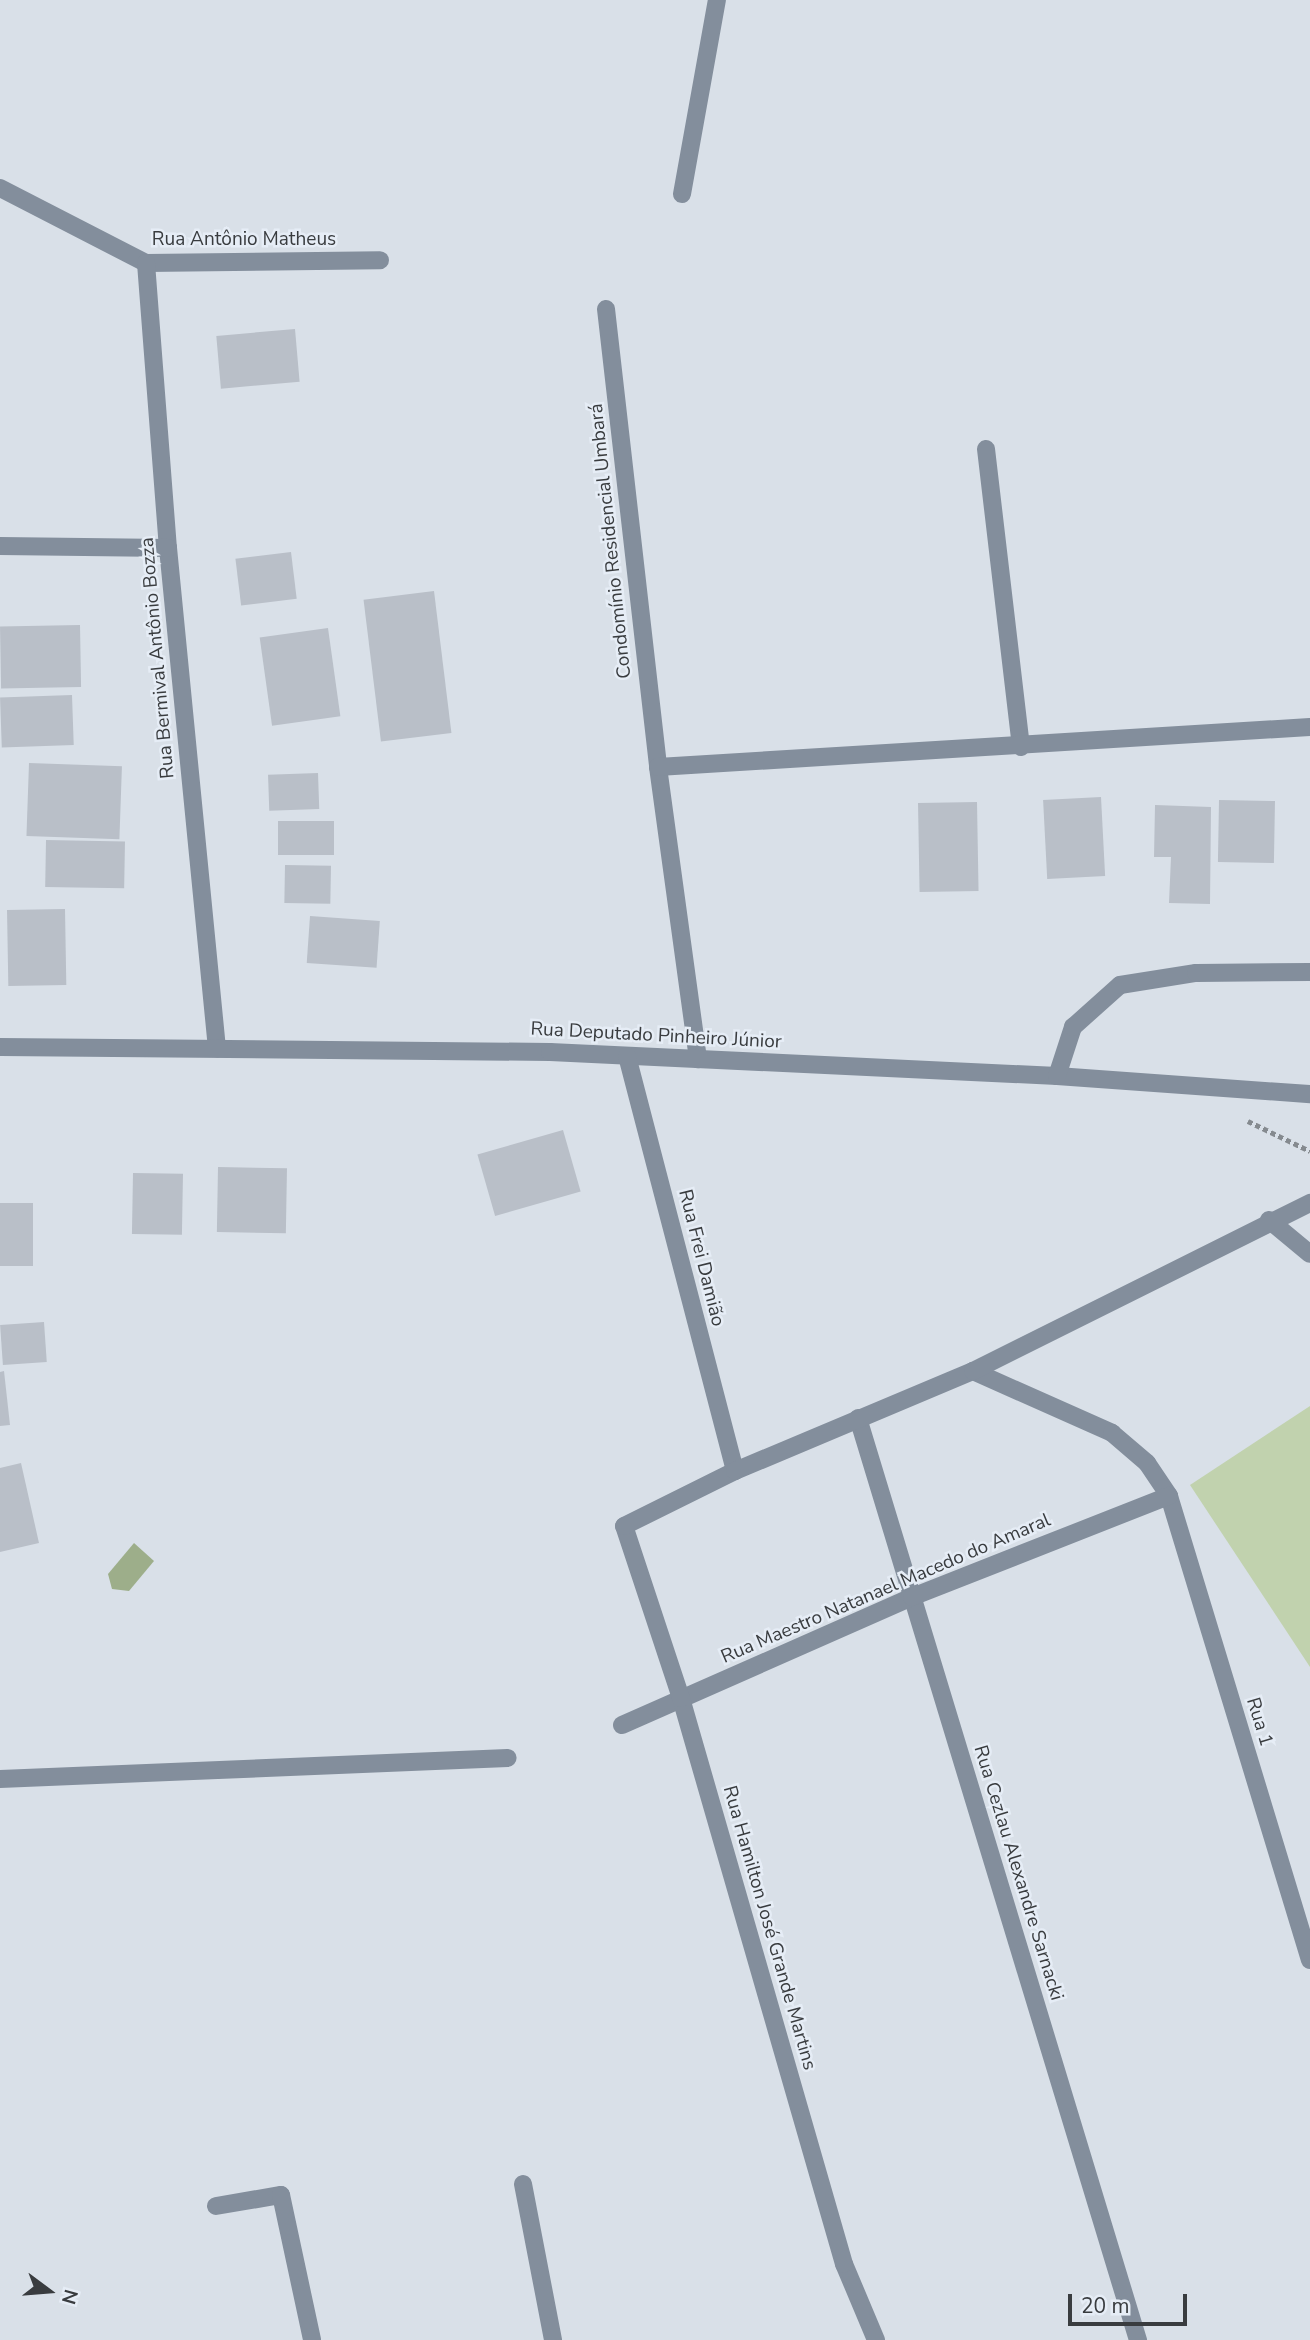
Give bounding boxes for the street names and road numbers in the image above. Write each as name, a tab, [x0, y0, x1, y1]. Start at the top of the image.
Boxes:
street label: Rua Antônio Matheus	[152, 229, 336, 251]
street label: Condomínio Residencial Umbará	[585, 402, 637, 680]
street label: Rua Bermival Antônio Bozza	[136, 536, 180, 780]
street label: Rua Deputado Pinheiro Júnior	[530, 1018, 782, 1054]
street label: Rua Frei Damião	[673, 1187, 729, 1329]
street label: Rua Maestro Natanael Macedo do Amaral	[718, 1509, 1054, 1669]
street label: Rua 1	[1241, 1695, 1277, 1749]
street label: Rua Cezlau Alexandre Sarnacki	[968, 1743, 1068, 2003]
street label: Rua Hamilton José Grande Martins	[717, 1783, 821, 2073]

